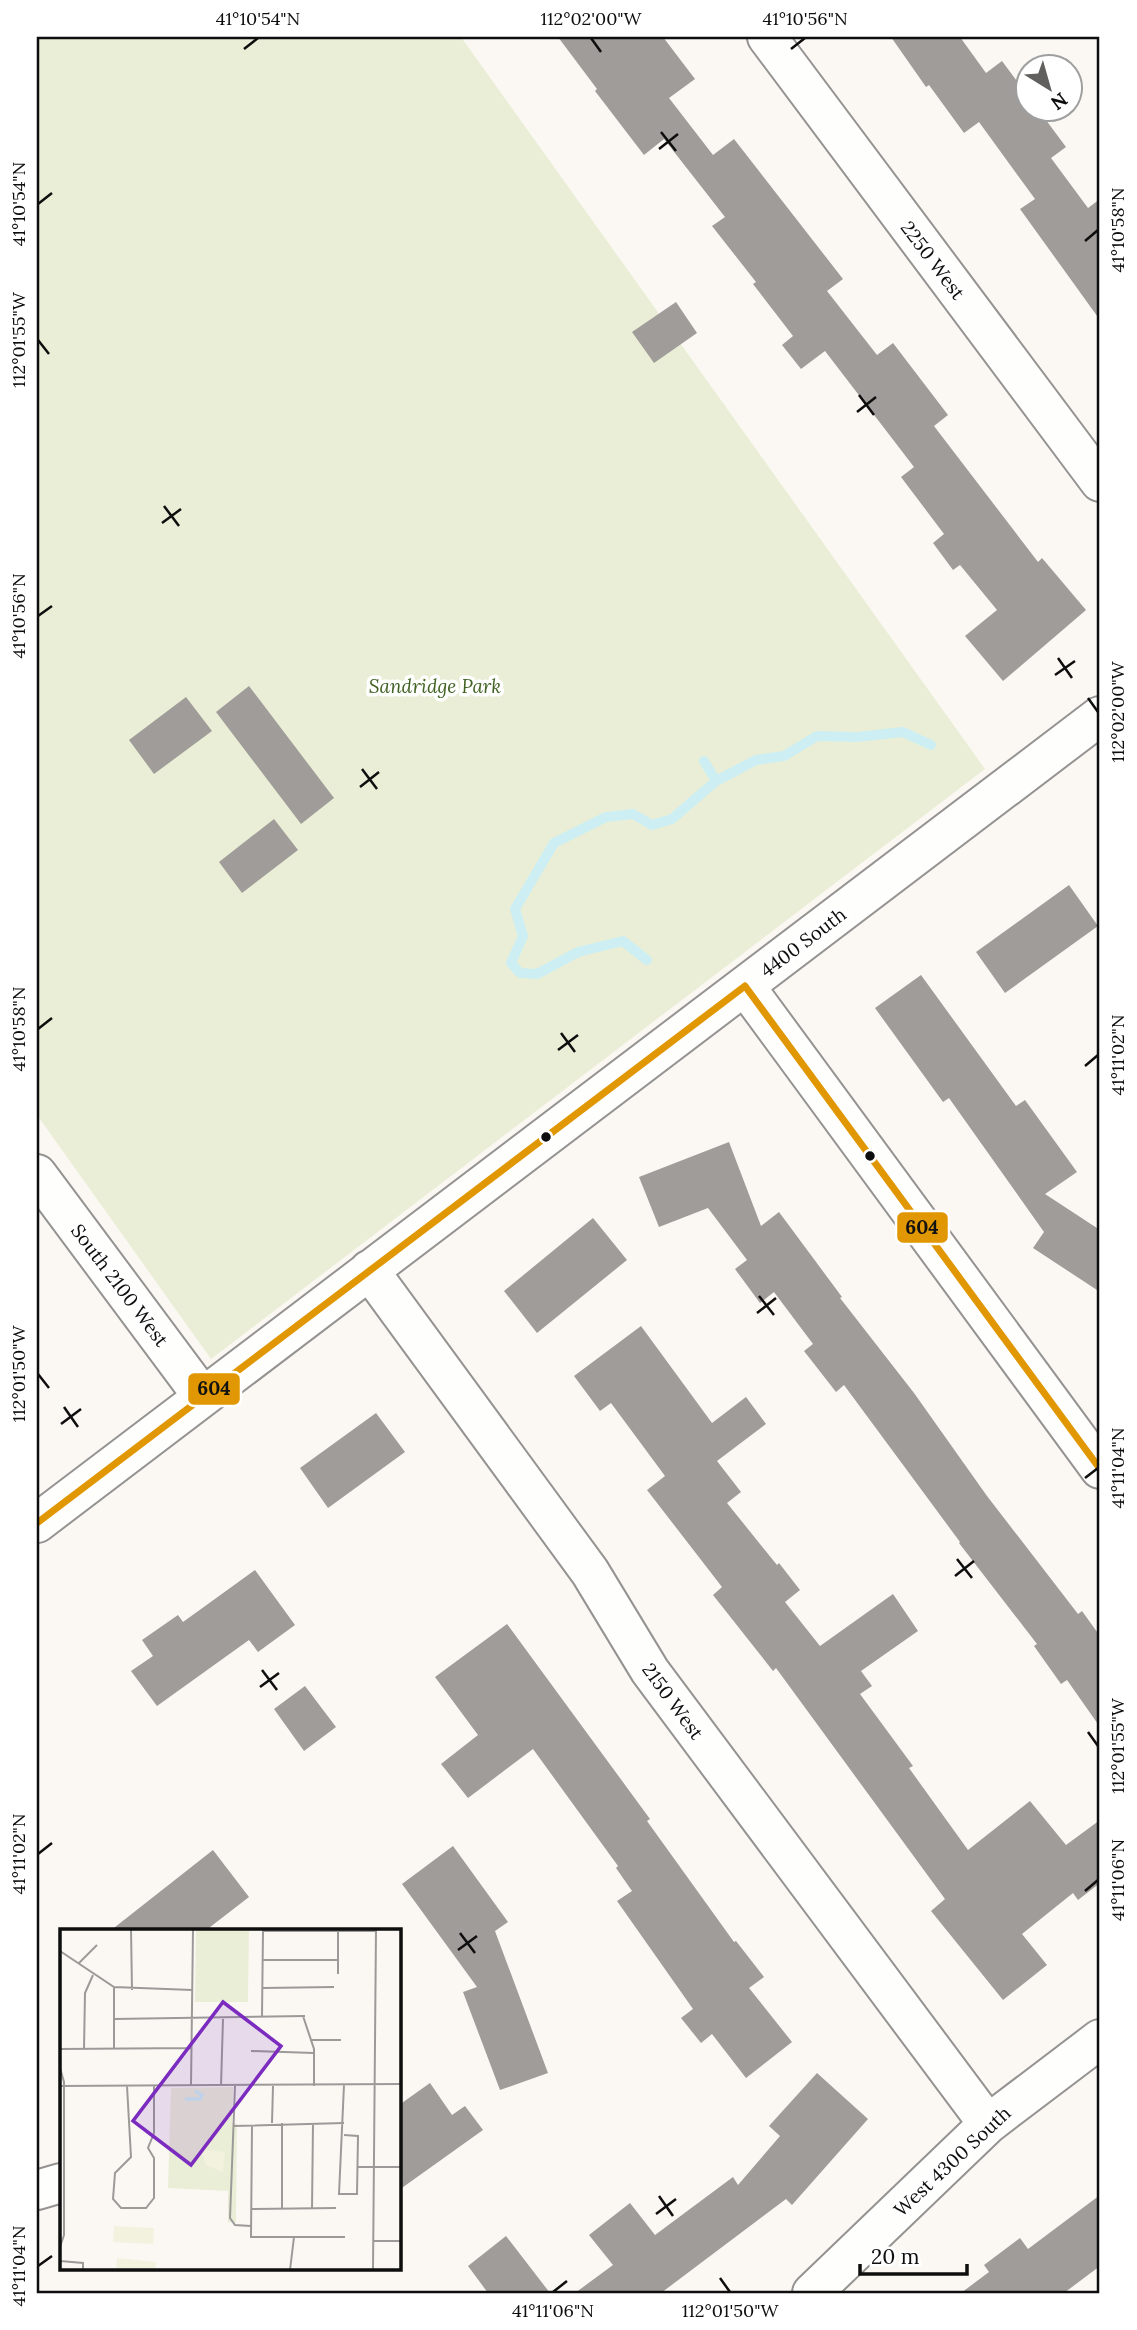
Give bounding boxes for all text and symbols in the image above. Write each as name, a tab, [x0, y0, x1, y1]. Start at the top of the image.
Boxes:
text: 41°10'54"N	[216, 7, 300, 30]
text: 112°02'00"W	[540, 7, 643, 30]
text: 41°10'56"N	[762, 7, 848, 30]
north arrow	[1014, 52, 1084, 122]
text: N	[1046, 88, 1072, 116]
text: 41°10'54"N	[7, 162, 30, 246]
text: 41°10'58"N	[1106, 188, 1129, 272]
street label: 2250 West	[896, 216, 971, 305]
text: 112°01'55"W	[7, 291, 30, 388]
text: 41°10'56"N	[7, 573, 30, 659]
text: 112°02'00"W	[1106, 660, 1129, 763]
park label: Sandridge Park	[369, 674, 501, 698]
street label: 4400 South	[755, 902, 851, 982]
text: 41°10'58"N	[7, 987, 30, 1071]
text: 41°11'02"N	[1106, 1014, 1129, 1096]
unlabelled marker	[539, 1130, 553, 1144]
unlabelled marker	[863, 1149, 877, 1163]
line badge: 604	[896, 1211, 949, 1244]
text: 604	[905, 1215, 939, 1239]
street label: South 2100 West	[66, 1219, 174, 1352]
text: 112°01'50"W	[7, 1325, 30, 1422]
line badge: 604	[187, 1372, 241, 1406]
text: 604	[197, 1376, 231, 1400]
text: 41°11'04"N	[1106, 1427, 1129, 1509]
street label: 2150 West	[637, 1658, 709, 1745]
text: 112°01'55"W	[1106, 1697, 1129, 1794]
text: 41°11'02"N	[7, 1813, 30, 1895]
text: 41°11'06"N	[1106, 1839, 1129, 1921]
inset map	[60, 1929, 401, 2270]
street label: West 4300 South	[889, 2101, 1015, 2221]
text: 41°11'04"N	[7, 2225, 30, 2307]
scale bar	[860, 2232, 967, 2276]
text: 20 m	[871, 2243, 920, 2270]
text: 41°11'06"N	[512, 2299, 594, 2322]
text: 112°01'50"W	[682, 2299, 779, 2322]

